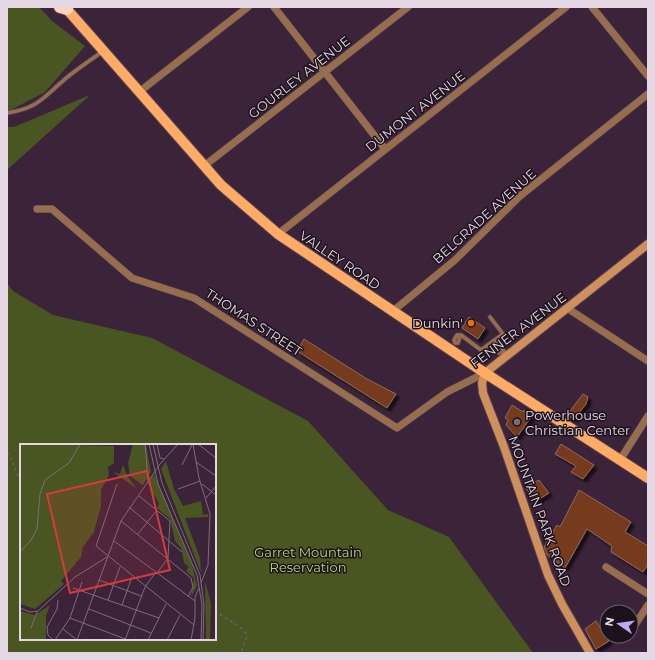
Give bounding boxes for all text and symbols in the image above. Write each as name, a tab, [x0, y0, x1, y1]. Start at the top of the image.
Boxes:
street label: GOURLEY AVENUE	[245, 32, 353, 122]
street label: DUMONT AVENUE	[362, 67, 468, 155]
street label: BELGRADE AVENUE	[429, 165, 539, 267]
street label: VALLEY ROAD	[297, 227, 384, 293]
street label: THOMAS STREET	[203, 285, 306, 359]
street label: FENNER AVENUE	[467, 289, 569, 371]
place label: Dunkin'	[412, 315, 463, 331]
marker: Dunkin'	[466, 318, 476, 328]
place label: Powerhouse Christian Center	[525, 407, 630, 438]
marker: Powerhouse Christian Center	[512, 417, 522, 427]
street label: MOUNTAIN PARK ROAD	[505, 434, 575, 589]
inset map	[20, 444, 216, 640]
park label: Garret Mountain Reservation	[254, 544, 362, 575]
north arrow	[599, 604, 639, 644]
text: N	[601, 616, 617, 628]

